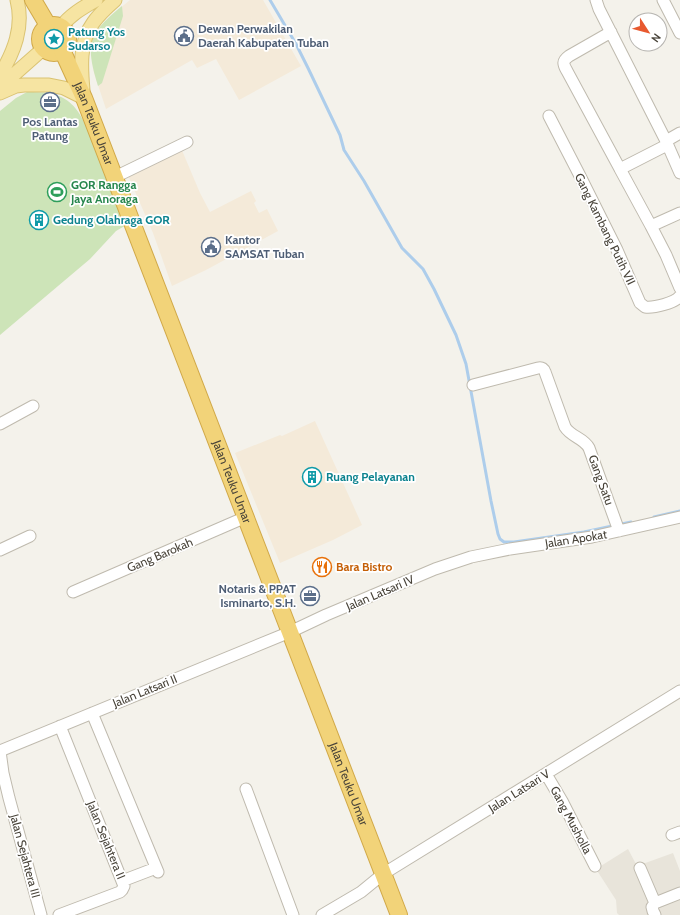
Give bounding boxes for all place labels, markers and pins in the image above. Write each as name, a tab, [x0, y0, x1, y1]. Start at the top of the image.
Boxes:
place label: Dewan Perwakilan Daerah Kabupaten Tuban	[198, 21, 329, 50]
place label: Patung Yos Sudarso	[68, 24, 125, 53]
public building icon: Dewan Perwakilan Daerah Kabupaten Tuban	[173, 25, 195, 47]
place icon: Patung Yos Sudarso	[43, 28, 65, 50]
office icon: Pos Lantas Patung	[39, 91, 61, 113]
place label: Pos Lantas Patung	[22, 114, 78, 143]
place label: GOR Rangga Jaya Anoraga	[70, 177, 138, 206]
sports icon: GOR Rangga Jaya Anoraga	[46, 181, 68, 203]
building icon: Gedung Olahraga GOR	[28, 209, 50, 231]
place label: Gedung Olahraga GOR	[53, 212, 170, 227]
place label: Kantor SAMSAT Tuban	[225, 232, 304, 261]
public building icon: Kantor SAMSAT Tuban	[200, 236, 222, 258]
building icon: Ruang Pelayanan	[301, 466, 323, 488]
place label: Ruang Pelayanan	[326, 469, 415, 484]
restaurant icon: Bara Bistro	[311, 556, 333, 578]
place label: Bara Bistro	[336, 559, 392, 574]
place label: Notaris & PPAT Isminarto, S.H.	[219, 581, 296, 610]
office icon: Notaris & PPAT Isminarto, S.H.	[299, 585, 321, 607]

